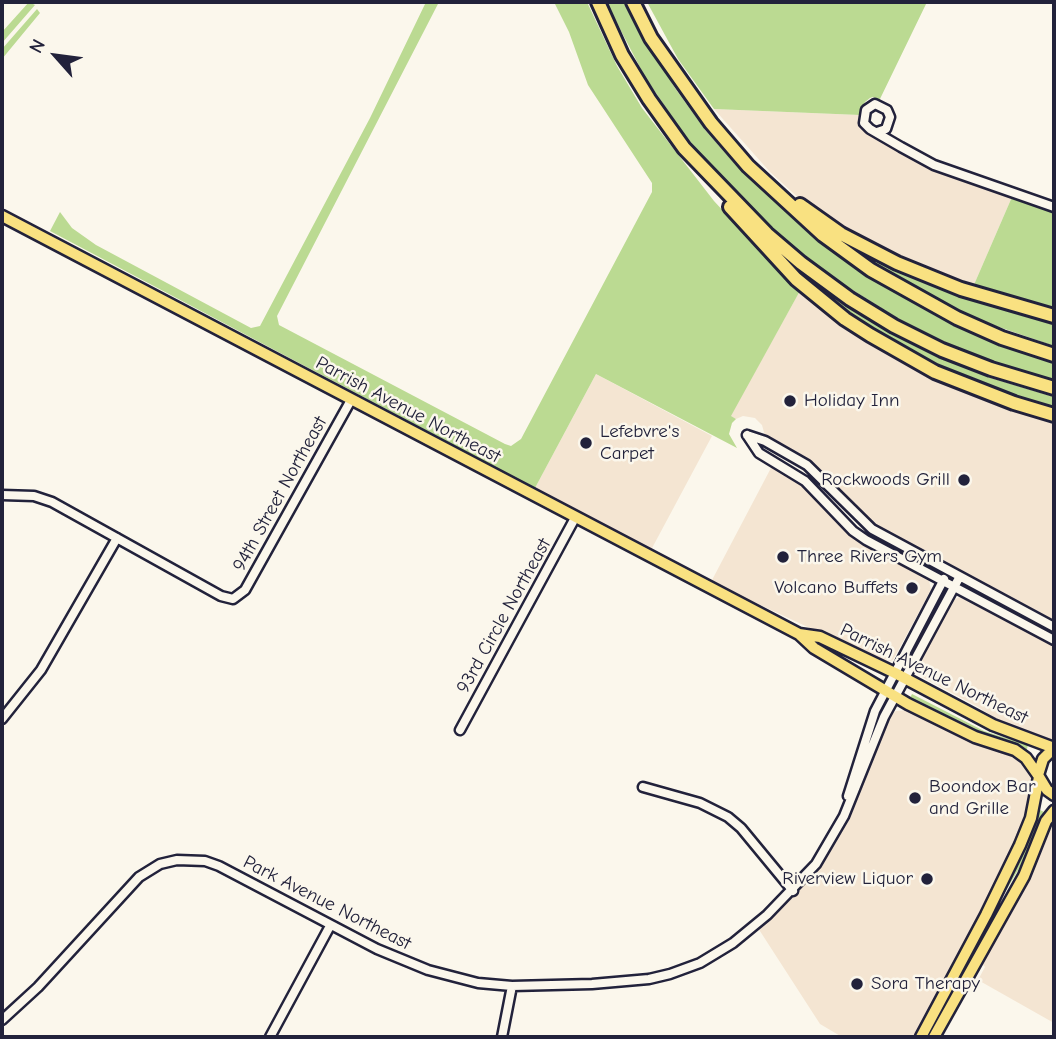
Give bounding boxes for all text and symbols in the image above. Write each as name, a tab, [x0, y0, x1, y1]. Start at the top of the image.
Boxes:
north arrow	[21, 21, 91, 91]
text: N	[25, 36, 50, 57]
street label: Parrish Avenue Northeast	[312, 352, 504, 468]
place label: Holiday Inn	[804, 390, 899, 412]
marker: Holiday Inn	[782, 393, 798, 409]
street label: 94th Street Northeast	[228, 413, 332, 575]
place label: Lefebvre's Carpet	[600, 421, 679, 465]
marker: Lefebvre's Carpet	[578, 435, 594, 451]
place label: Rockwoods Grill	[821, 469, 950, 491]
marker: Rockwoods Grill	[956, 472, 972, 488]
street label: 93rd Circle Northeast	[452, 535, 556, 697]
place label: Three Rivers Gym	[797, 546, 942, 568]
marker: Three Rivers Gym	[775, 549, 791, 565]
place label: Volcano Buffets	[774, 577, 898, 599]
marker: Volcano Buffets	[904, 580, 920, 596]
street label: Parrish Avenue Northeast	[836, 619, 1032, 729]
place label: Boondox Bar and Grille	[929, 776, 1035, 820]
marker: Boondox Bar and Grille	[907, 790, 923, 806]
street label: Park Avenue Northeast	[239, 851, 415, 955]
place label: Riverview Liquor	[782, 868, 913, 890]
marker: Riverview Liquor	[919, 871, 935, 887]
place label: Sora Therapy	[871, 973, 980, 995]
marker: Sora Therapy	[849, 976, 865, 992]

